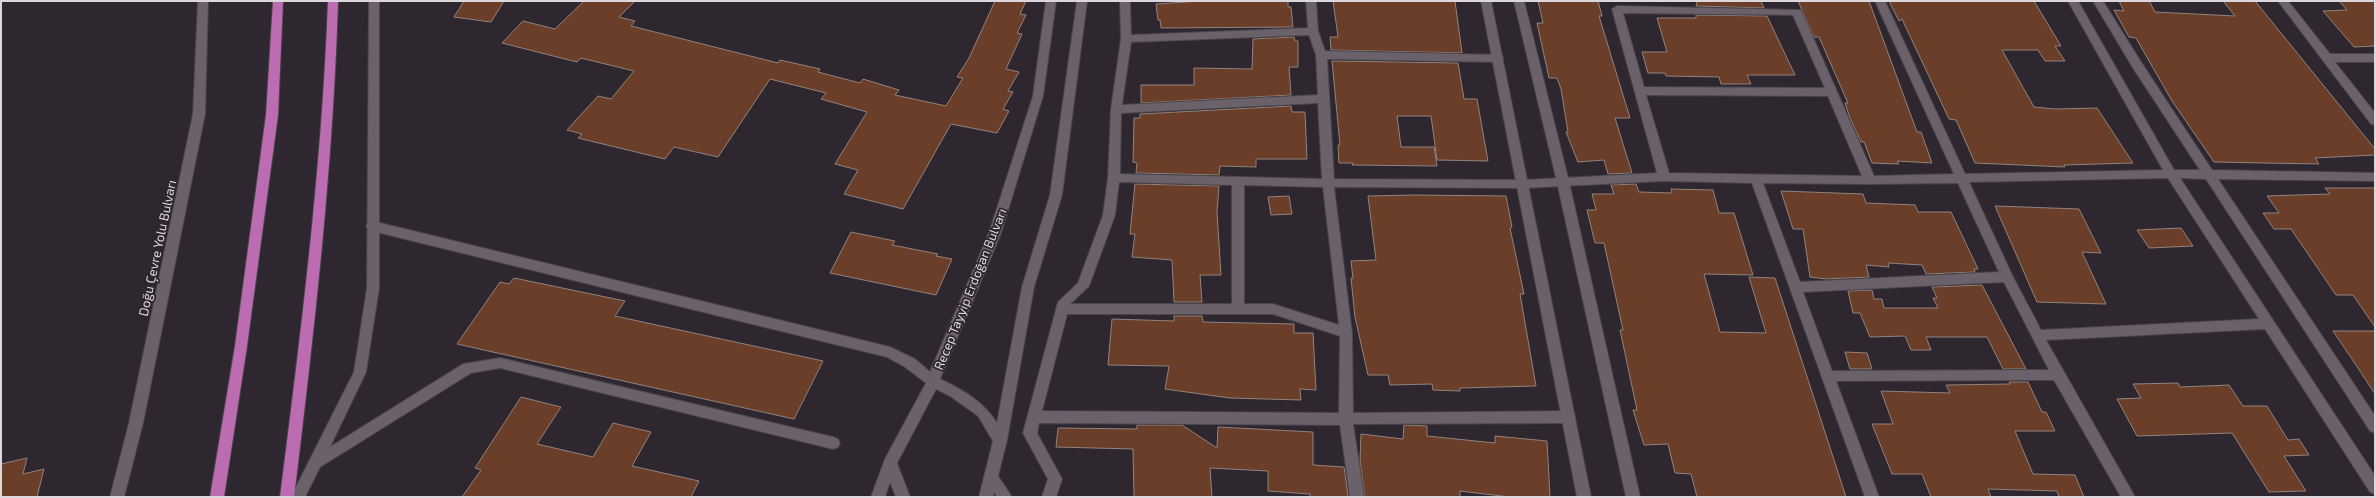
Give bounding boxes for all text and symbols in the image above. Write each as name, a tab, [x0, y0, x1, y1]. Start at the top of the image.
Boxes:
street label: Doğu Çevre Yolu Bulvarı	[135, 178, 180, 318]
street label: Recep Tayyip Erdoğan Bulvarı	[930, 206, 1010, 372]

